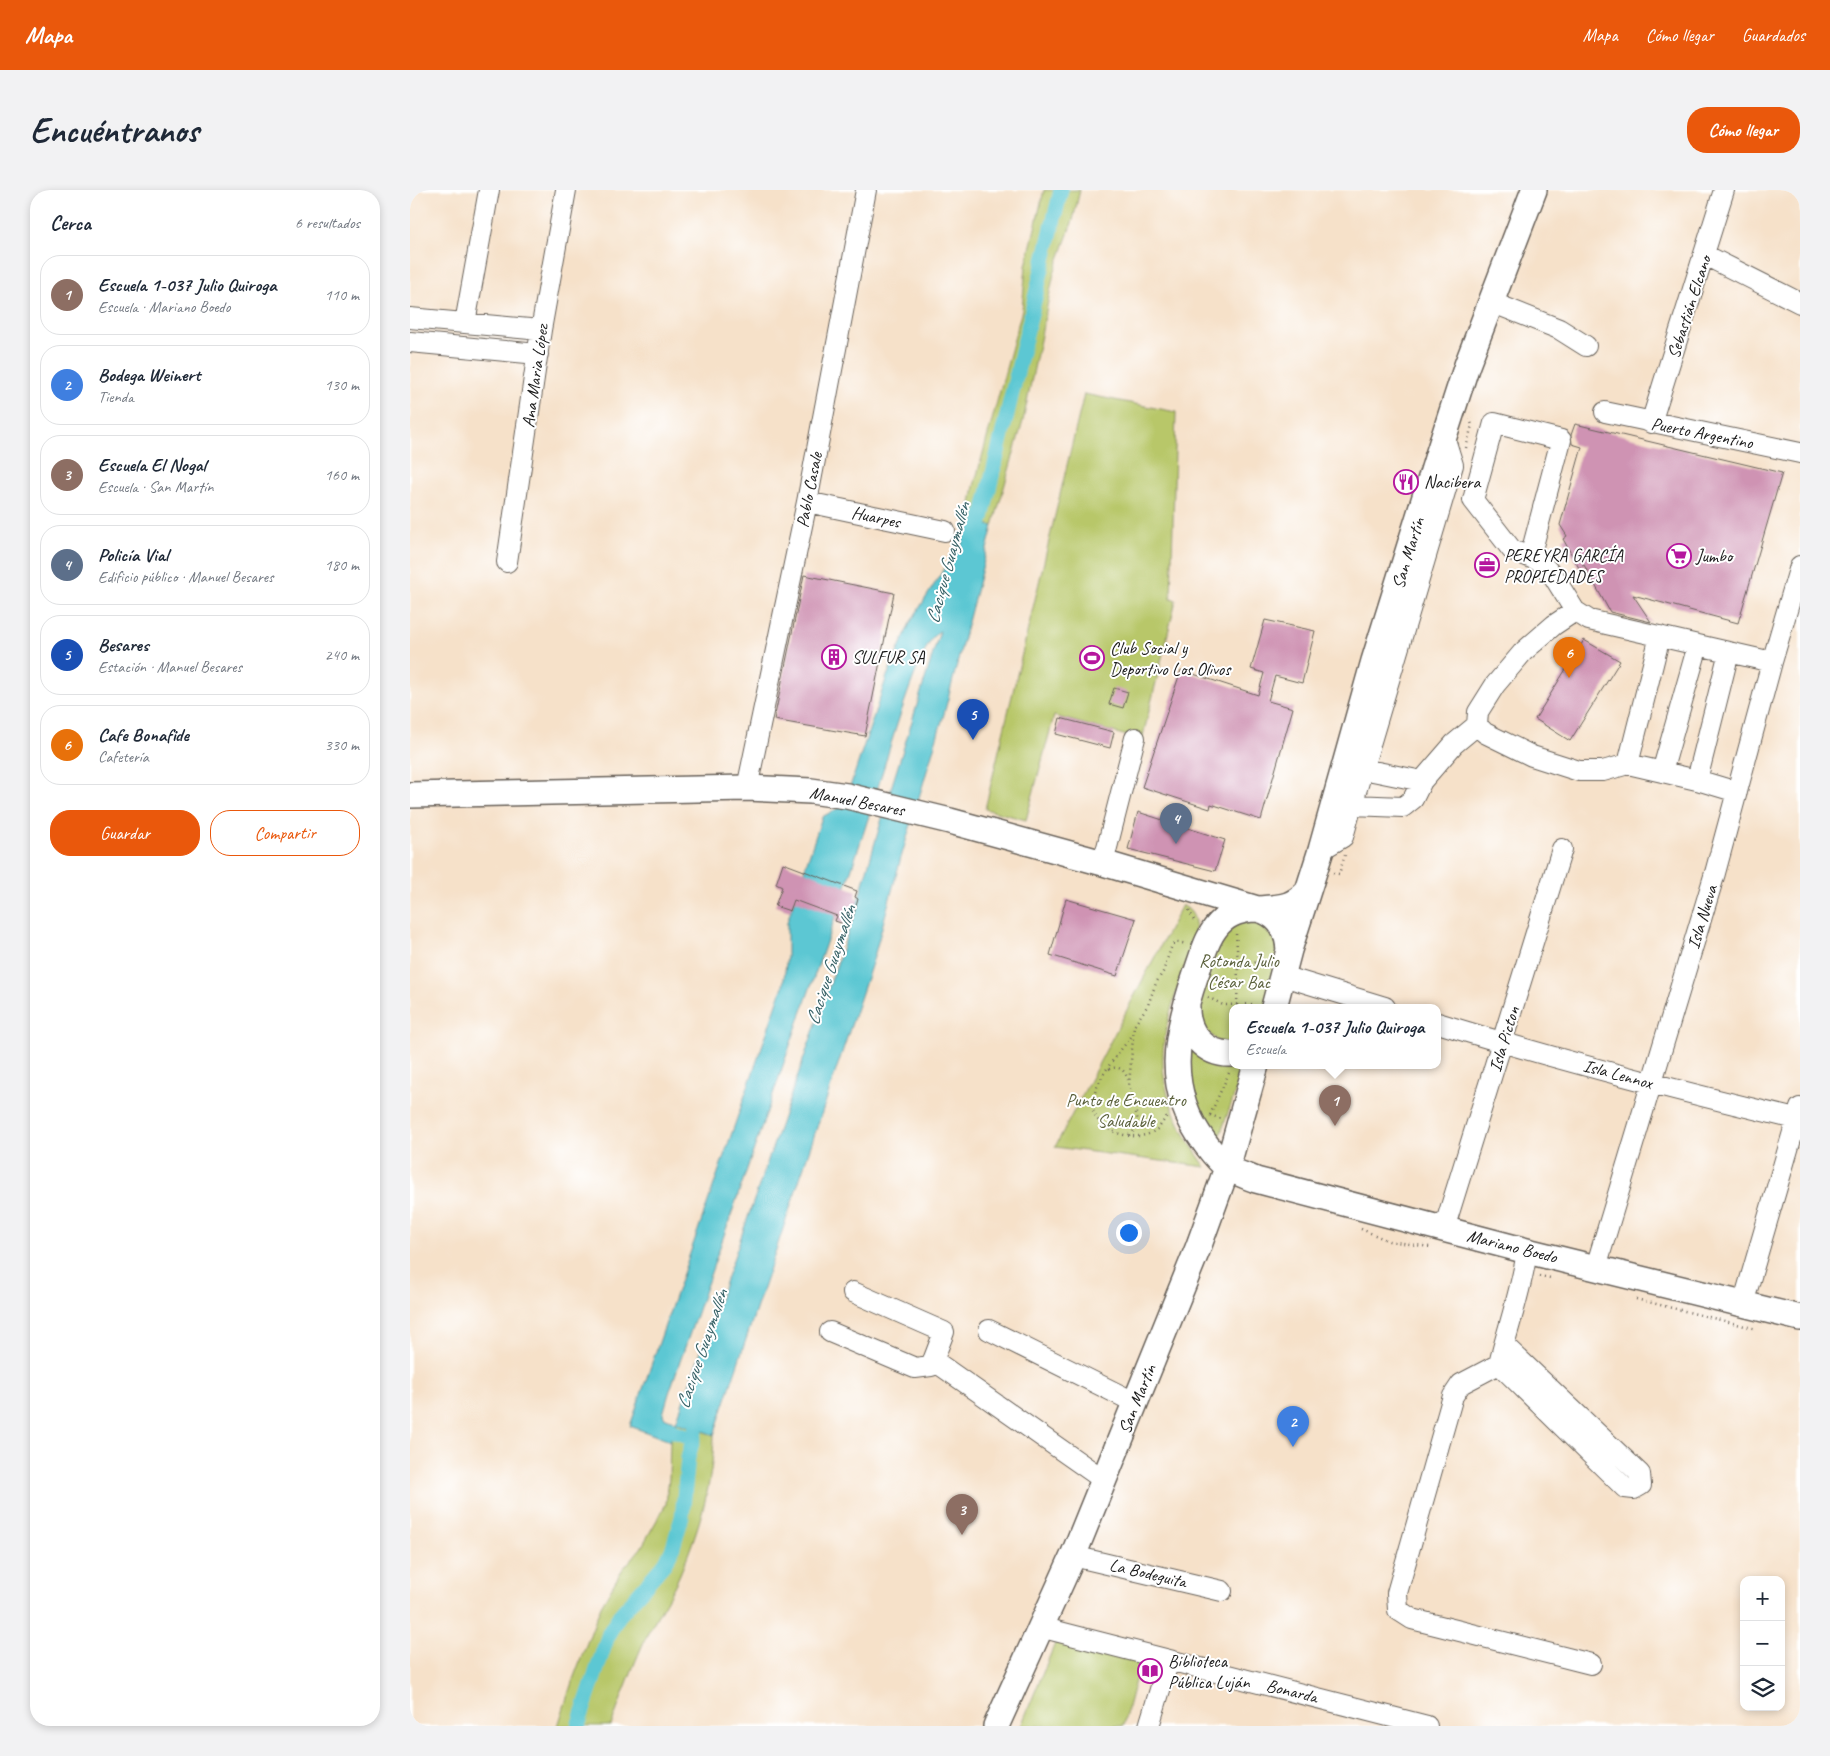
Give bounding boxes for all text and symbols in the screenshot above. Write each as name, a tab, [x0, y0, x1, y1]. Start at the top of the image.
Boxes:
text: Mapa	[25, 20, 72, 50]
text: Mapa	[1583, 24, 1618, 46]
text: Cómo llegar	[1646, 24, 1714, 46]
text: Guardados	[1742, 24, 1805, 46]
button: Cómo llegar	[1687, 107, 1800, 153]
text: Encuéntranos	[30, 108, 199, 153]
text: Cerca	[50, 210, 91, 236]
text: 6 resultados	[295, 213, 360, 233]
street label: Sebastián Elcano	[1662, 251, 1716, 361]
text: Escuela 1-037 Julio Quiroga	[98, 273, 276, 297]
text: 1	[63, 285, 71, 305]
text: 110 m	[325, 285, 359, 305]
text: Escuela · Mariano Boedo	[98, 297, 230, 317]
street label: Ana Maria López	[517, 321, 553, 429]
text: Bodega Weinert	[98, 363, 200, 387]
text: 2	[63, 375, 71, 395]
text: 130 m	[325, 375, 359, 395]
text: Tienda	[98, 387, 134, 407]
street label: Puerto Argentino	[1649, 412, 1756, 454]
street label: Pablo Casale	[791, 449, 827, 529]
text: Escuela El Nogal	[98, 453, 206, 477]
text: 3	[63, 465, 71, 485]
text: 160 m	[325, 465, 359, 485]
restaurant icon: Nacibera	[1393, 469, 1419, 495]
place label: Nacibera	[1424, 471, 1482, 493]
text: Escuela · San Martín	[98, 477, 214, 497]
water label: Cacique Guaymallén	[920, 499, 976, 626]
street label: Huarpes	[850, 501, 904, 533]
street label: San Martín	[1387, 514, 1429, 591]
text: Policía Vial	[98, 543, 168, 567]
supermarket icon: Jumbo	[1666, 543, 1692, 569]
place label: PEREYRA GARCÍA PROPIEDADES	[1504, 544, 1624, 587]
place label: Jumbo	[1695, 545, 1734, 567]
office icon: PEREYRA GARCÍA PROPIEDADES	[1474, 552, 1500, 578]
text: 4	[63, 555, 71, 575]
text: 180 m	[325, 555, 359, 575]
text: Edificio público · Manuel Besares	[98, 567, 273, 587]
text: Besares	[98, 633, 149, 657]
place label: Club Social y Deportivo Los Olivos	[1110, 637, 1232, 680]
pin: 6	[1553, 637, 1585, 678]
building icon: SULFUR SA	[821, 644, 847, 670]
text: 5	[64, 645, 70, 665]
text: 240 m	[325, 645, 359, 665]
sports icon: Club Social y Deportivo Los Olivos	[1079, 645, 1105, 671]
place label: SULFUR SA	[852, 646, 926, 668]
text: Estación · Manuel Besares	[98, 657, 242, 677]
pin: 5	[957, 699, 989, 740]
text: Cafe Bonafide	[98, 723, 189, 747]
text: 6	[63, 735, 71, 755]
text: 330 m	[325, 735, 359, 755]
text: Cafetería	[98, 747, 149, 767]
street label: Manuel Besares	[808, 781, 908, 821]
pin: 4	[1160, 803, 1192, 844]
button: Guardar	[50, 810, 200, 856]
button: Compartir	[210, 810, 360, 856]
street label: Isla Nueva	[1682, 881, 1722, 952]
water label: Cacique Guaymallén	[800, 901, 862, 1028]
park label: Rotonda Julio César Bac	[1199, 950, 1281, 993]
street label: Isla Picton	[1484, 1003, 1525, 1074]
popup	[1229, 1004, 1441, 1069]
text: Escuela 1-037 Julio Quiroga	[1246, 1015, 1424, 1039]
text: Escuela	[1246, 1039, 1286, 1059]
street label: Isla Lennox	[1581, 1054, 1657, 1094]
pin: 1	[1319, 1085, 1351, 1126]
park label: Punto de Encuentro Saludable	[1066, 1089, 1188, 1132]
your location	[1116, 1220, 1142, 1246]
street label: Mariano Boedo	[1465, 1224, 1561, 1268]
water label: Cacique Guaymallén	[670, 1285, 734, 1412]
street label: San Martín	[1113, 1360, 1161, 1437]
pin: 2	[1277, 1406, 1309, 1447]
pin: 3	[946, 1494, 978, 1535]
street label: La Bodeguita	[1107, 1553, 1190, 1593]
map controls	[1740, 1576, 1785, 1711]
button: +	[1740, 1576, 1785, 1621]
button: −	[1740, 1621, 1785, 1666]
place label: Biblioteca Pública Luján	[1168, 1650, 1250, 1693]
library icon: Biblioteca Pública Luján	[1137, 1658, 1163, 1684]
button: layers	[1740, 1666, 1785, 1711]
street label: Bonarda	[1264, 1674, 1321, 1708]

